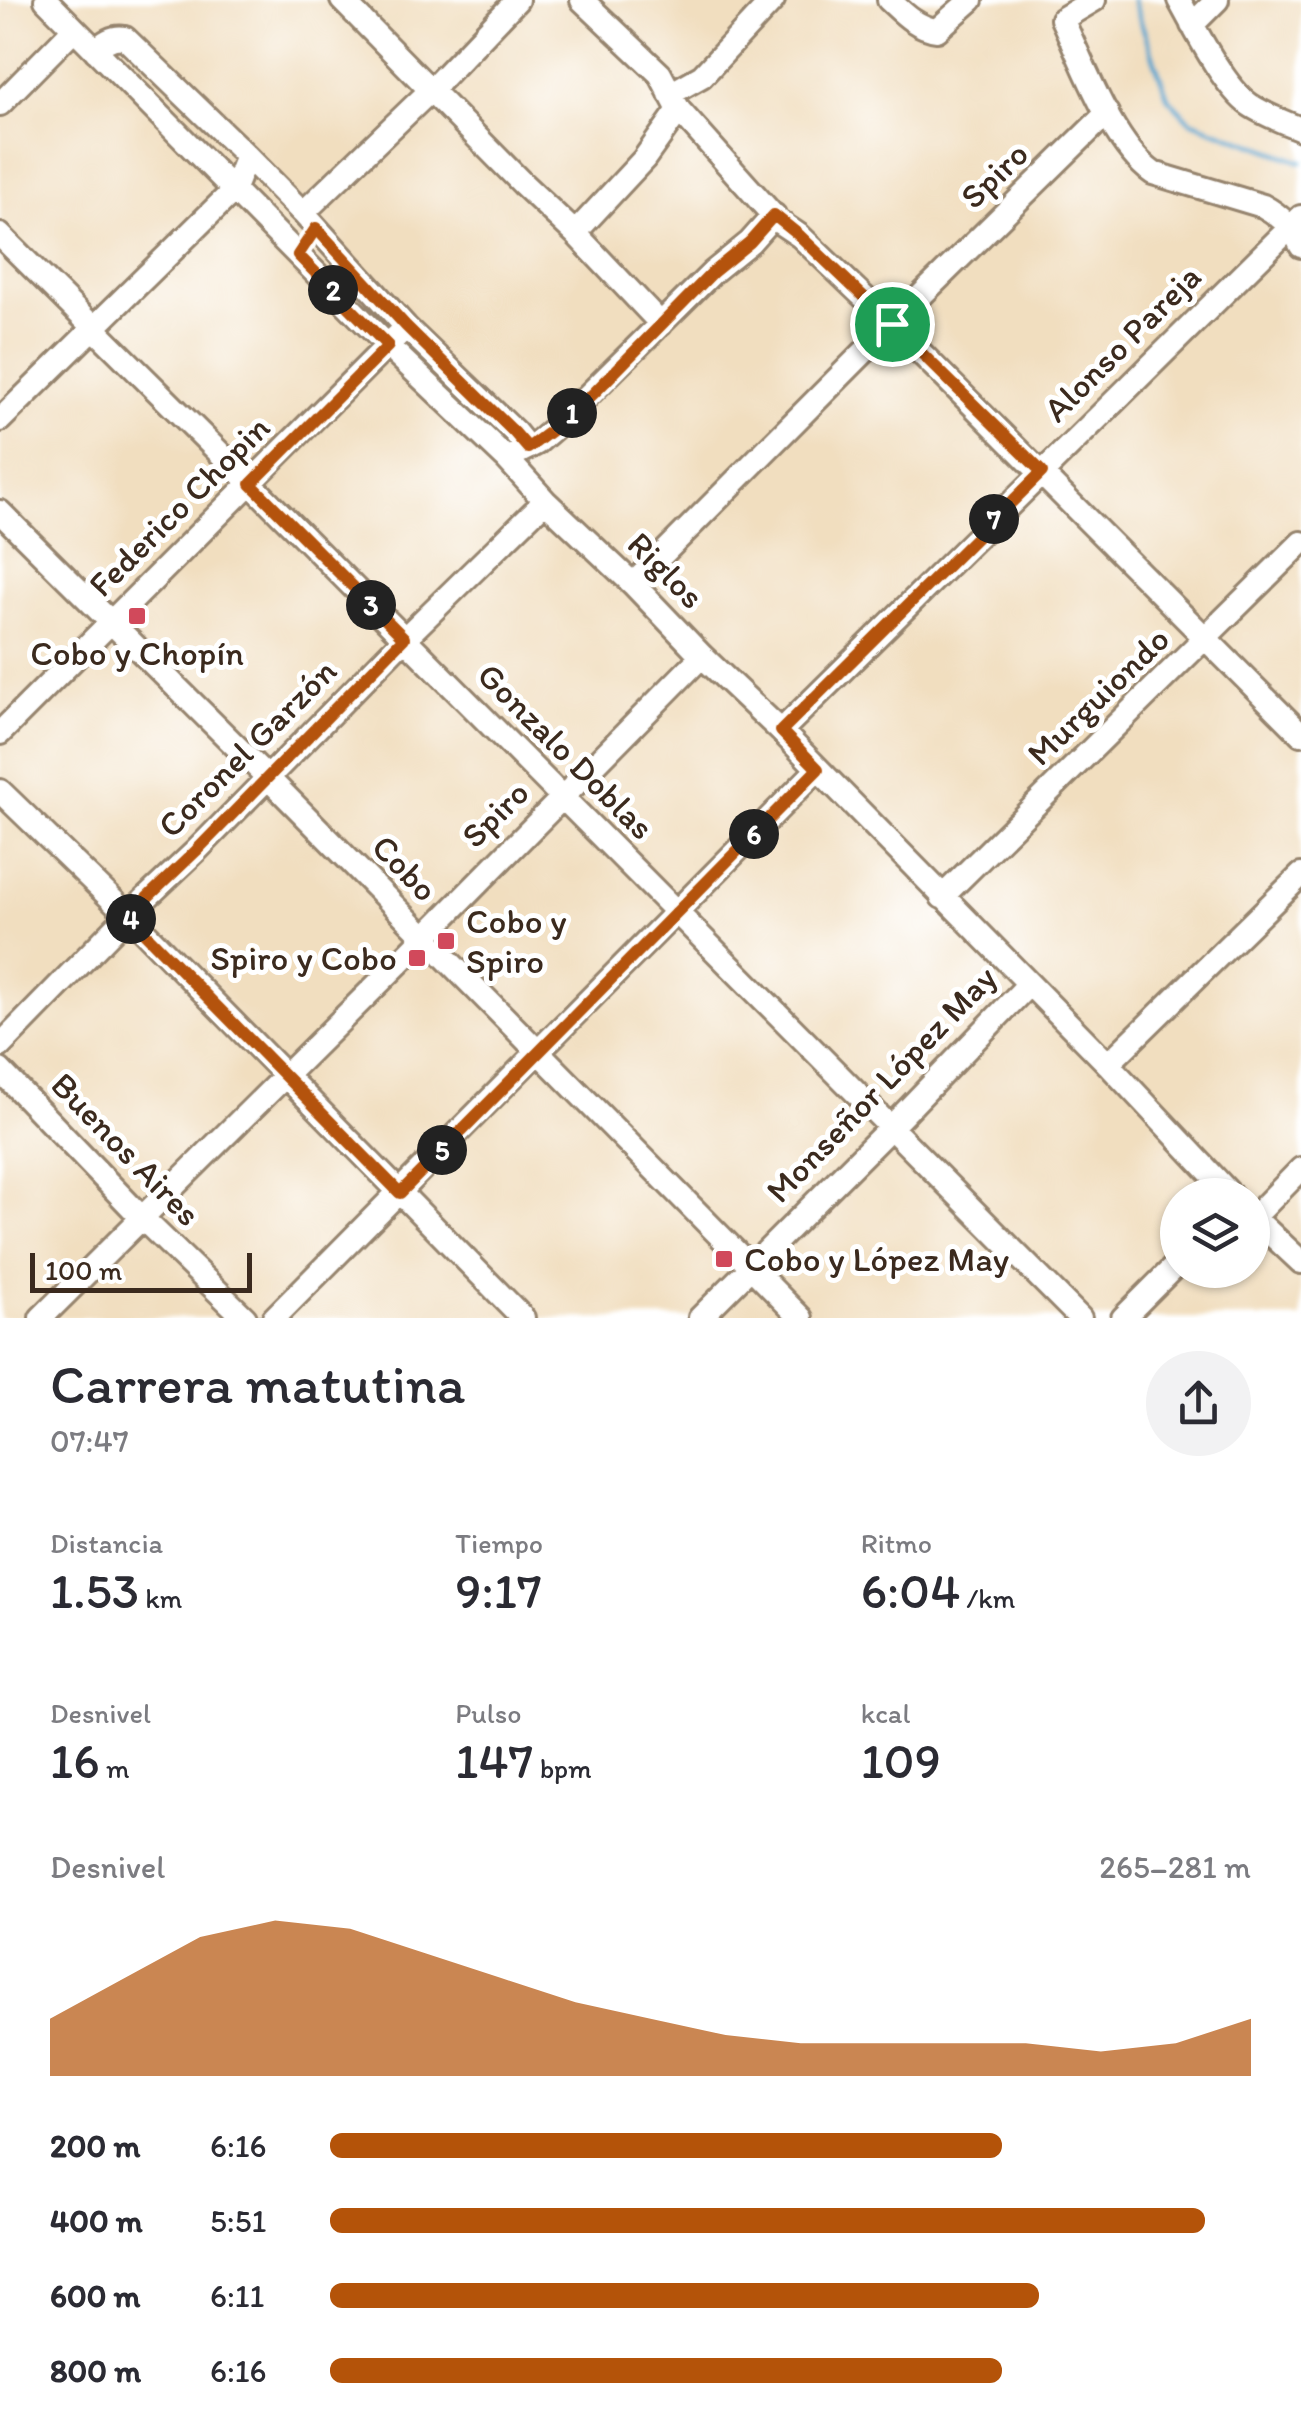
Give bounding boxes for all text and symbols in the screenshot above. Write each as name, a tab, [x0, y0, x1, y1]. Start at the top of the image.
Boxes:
street label: Spiro	[951, 133, 1037, 217]
street label: Alonso Pareja	[1035, 256, 1209, 430]
pin: 2	[308, 265, 358, 315]
text: 2	[326, 273, 340, 307]
pin	[850, 282, 935, 367]
icon: arrive	[865, 297, 920, 352]
pin: 1	[547, 388, 597, 438]
text: 1	[566, 396, 579, 430]
street label: Federico Chopin	[80, 407, 278, 605]
pin: 7	[969, 494, 1019, 544]
text: 7	[987, 502, 1001, 536]
street label: Riglos	[619, 523, 713, 617]
pin: 3	[346, 580, 396, 630]
text: 3	[363, 588, 379, 622]
marker: Cobo y Chopín	[126, 605, 148, 627]
street label: Murguiondo	[1018, 618, 1178, 774]
place label: Cobo y Chopín	[30, 632, 244, 674]
street label: Coronel Garzón	[149, 650, 345, 846]
street label: Gonzalo Doblas	[469, 654, 663, 848]
street label: Spiro	[453, 772, 537, 856]
pin: 6	[729, 809, 779, 859]
text: 6	[747, 817, 761, 851]
street label: Cobo	[363, 826, 447, 910]
pin: 4	[106, 894, 156, 944]
place label: Cobo y Spiro	[466, 900, 567, 982]
text: 4	[123, 902, 139, 936]
marker: Cobo y Spiro	[435, 930, 457, 952]
place label: Spiro y Cobo	[210, 937, 397, 979]
marker: Spiro y Cobo	[406, 947, 428, 969]
street label: Monseñor López May	[757, 956, 1005, 1211]
street label: Buenos Aires	[42, 1064, 210, 1234]
pin: 5	[417, 1125, 467, 1175]
text: 5	[435, 1133, 449, 1167]
map controls	[1160, 1178, 1270, 1288]
button: layers	[1160, 1178, 1270, 1288]
place label: Cobo y López May	[744, 1238, 1009, 1280]
scale bar	[30, 1248, 252, 1292]
marker: Cobo y López May	[713, 1248, 735, 1270]
text: 100 m	[45, 1253, 122, 1287]
text: Carrera matutina	[50, 1351, 465, 1417]
button: share	[1146, 1351, 1251, 1456]
text: 07:47	[50, 1422, 129, 1460]
text: Distancia	[50, 1526, 163, 1560]
text: Tiempo	[455, 1526, 543, 1560]
text: Ritmo	[861, 1526, 932, 1560]
text: 1.53	[50, 1560, 139, 1621]
text: 9:17	[455, 1560, 542, 1621]
text: 6:04	[861, 1560, 960, 1621]
text: km	[139, 1581, 182, 1615]
text: /km	[960, 1581, 1015, 1615]
text: Desnivel	[50, 1696, 151, 1730]
text: Pulso	[455, 1696, 521, 1730]
text: kcal	[861, 1696, 910, 1730]
text: 16	[50, 1730, 100, 1791]
text: 147	[455, 1730, 533, 1791]
text: 109	[861, 1730, 941, 1791]
text: m	[100, 1751, 130, 1785]
text: bpm	[533, 1751, 592, 1785]
text: Desnivel	[50, 1848, 165, 1886]
text: 265–281 m	[1099, 1848, 1251, 1886]
text: 200 m	[50, 2127, 140, 2165]
text: 6:16	[210, 2127, 267, 2165]
text: 400 m	[50, 2202, 143, 2240]
text: 5:51	[210, 2202, 266, 2240]
text: 600 m	[50, 2277, 140, 2315]
text: 6:11	[210, 2277, 264, 2315]
text: 800 m	[50, 2352, 141, 2390]
text: 6:16	[210, 2352, 267, 2390]

